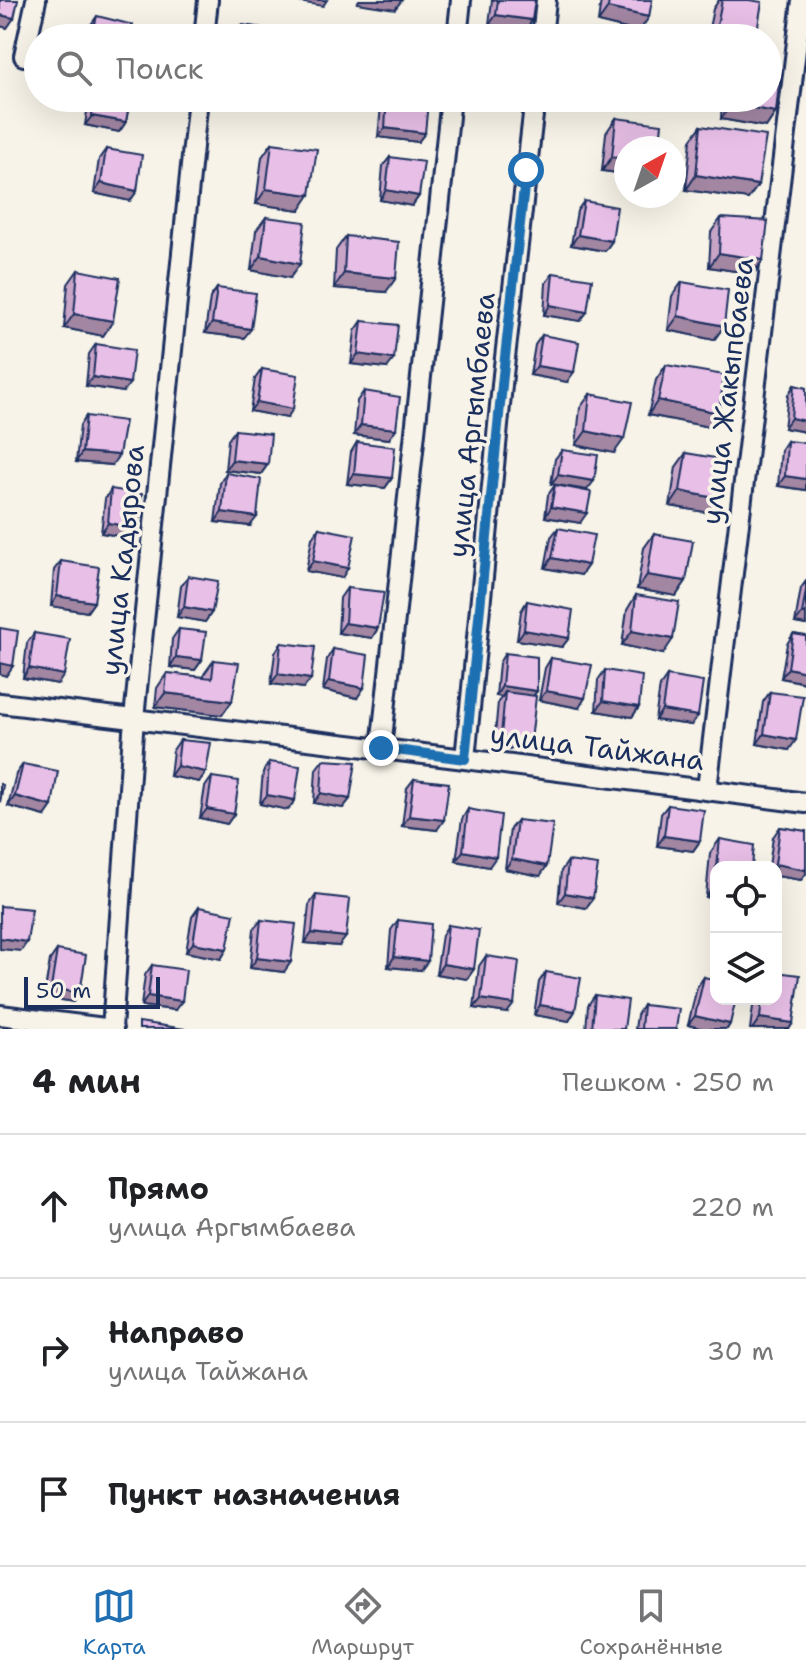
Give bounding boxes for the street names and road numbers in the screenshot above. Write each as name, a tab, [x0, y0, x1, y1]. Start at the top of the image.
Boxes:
street label: улица Жакыпбаева	[692, 255, 762, 527]
street label: улица Аргымбаева	[438, 290, 504, 560]
street label: улица Кадырова	[91, 443, 153, 677]
street label: улица Тайжана	[488, 715, 706, 779]

